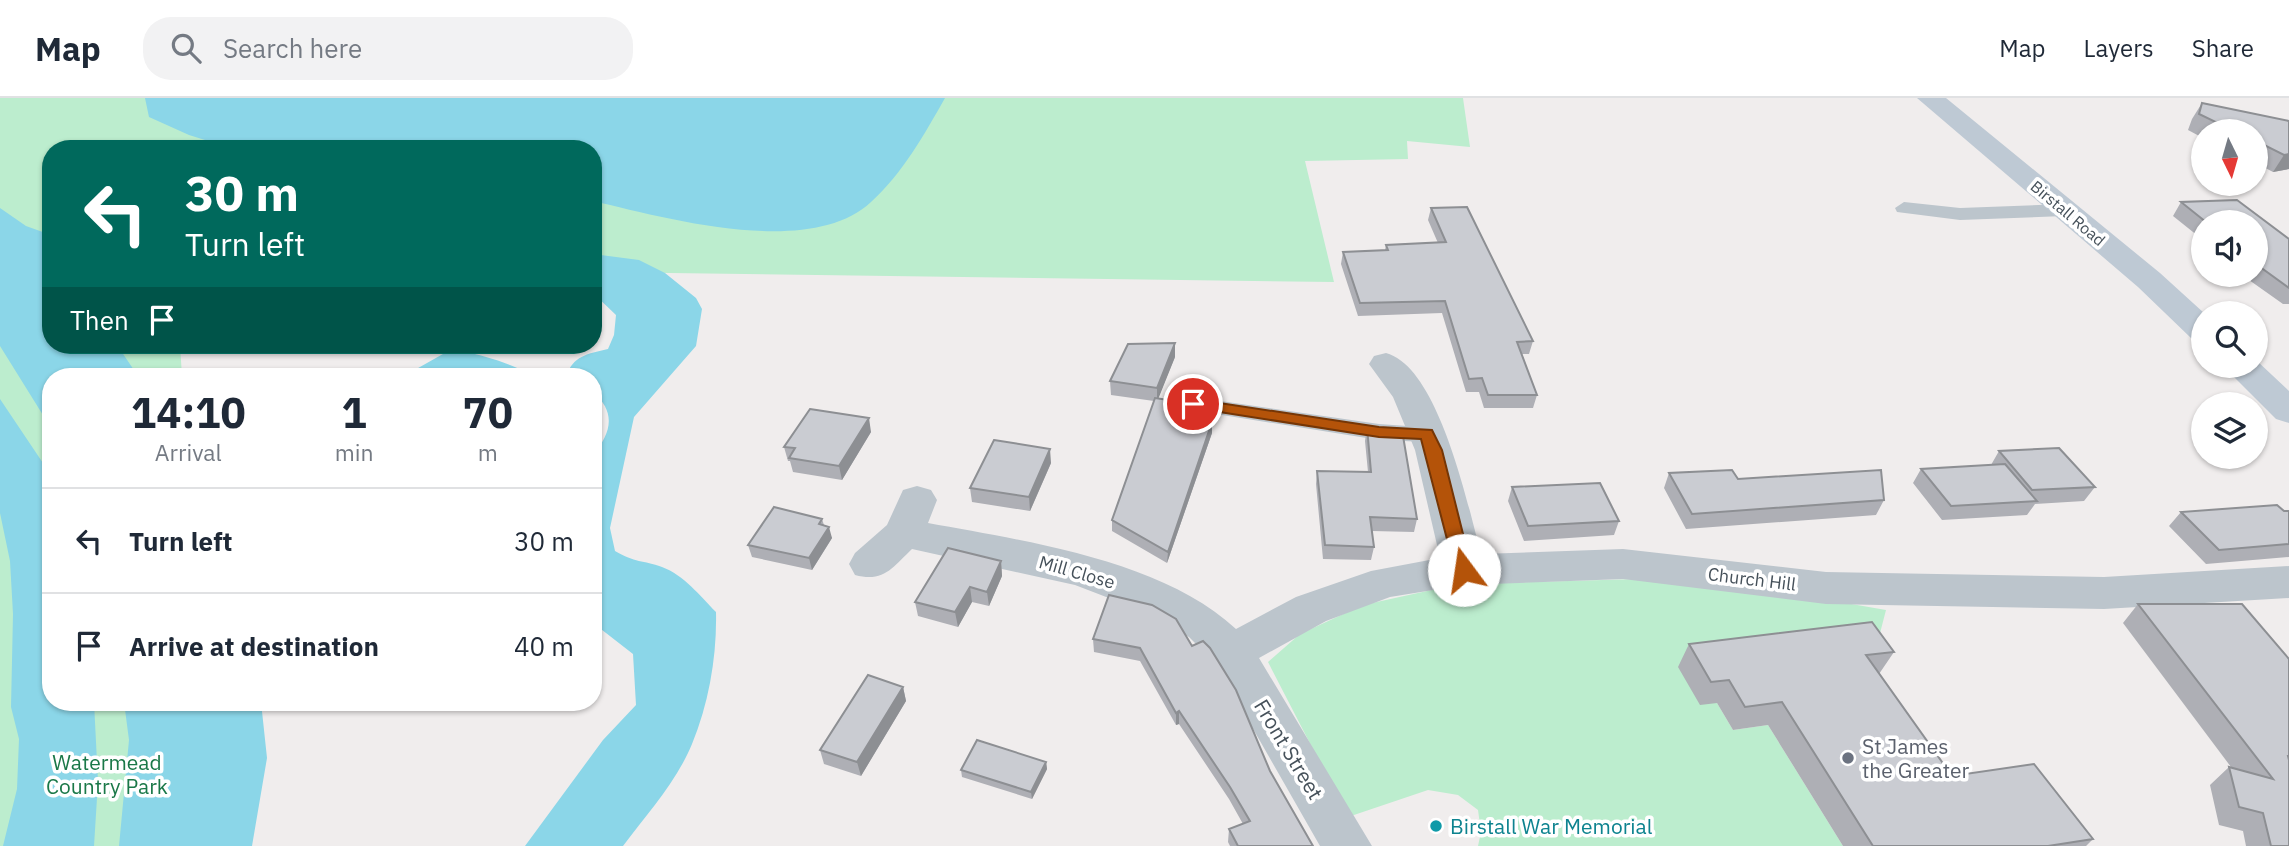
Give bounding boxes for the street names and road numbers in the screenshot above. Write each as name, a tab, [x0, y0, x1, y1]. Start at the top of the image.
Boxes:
street label: Birstall Road	[2027, 176, 2109, 250]
street label: Mill Close	[1036, 550, 1118, 594]
street label: Church Hill	[1707, 562, 1797, 596]
street label: Front Street	[1248, 694, 1330, 804]

